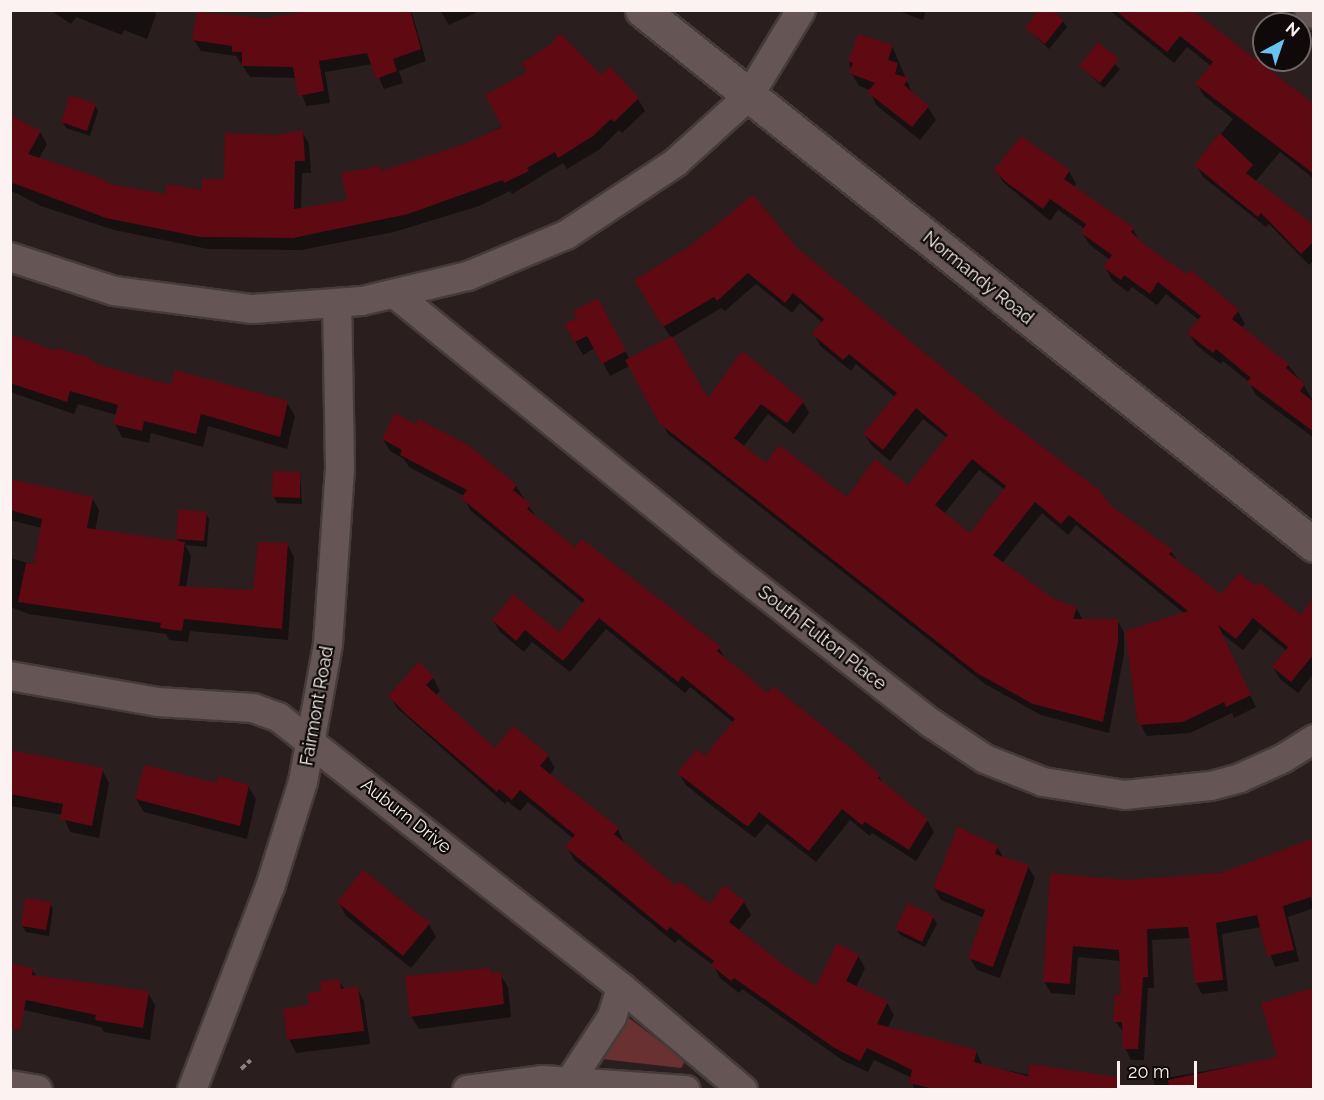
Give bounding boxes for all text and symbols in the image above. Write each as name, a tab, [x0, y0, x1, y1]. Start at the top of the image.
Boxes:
north arrow	[1252, 12, 1312, 72]
text: N	[1282, 18, 1303, 41]
street label: Normandy Road	[918, 227, 1038, 329]
street label: South Fulton Place	[754, 581, 890, 695]
street label: Fairmont Road	[296, 645, 338, 767]
street label: Auburn Drive	[356, 774, 456, 858]
scale bar	[1120, 1049, 1200, 1087]
text: 20 m	[1128, 1061, 1170, 1082]

